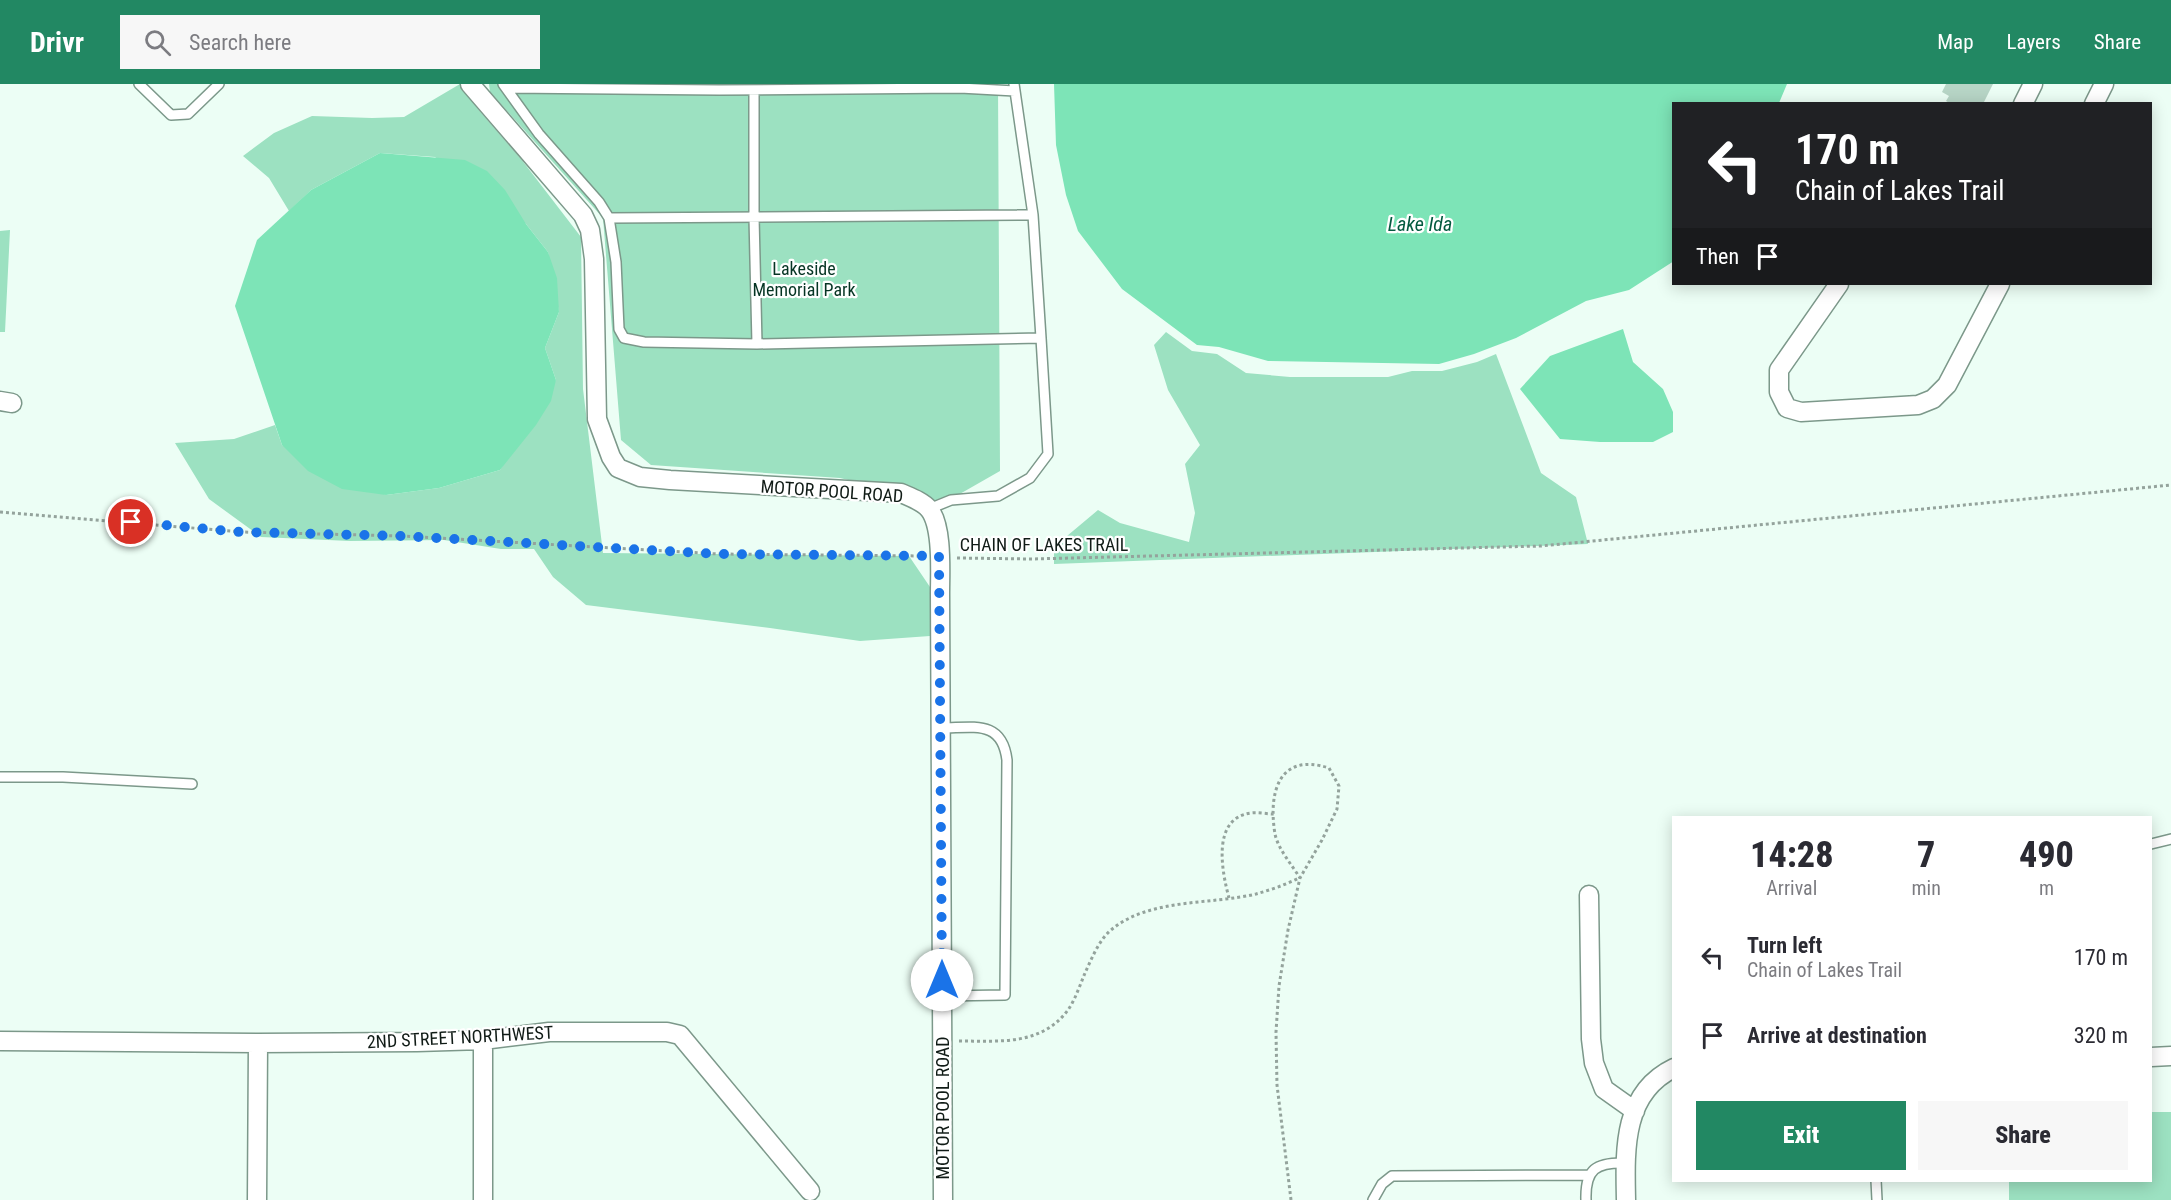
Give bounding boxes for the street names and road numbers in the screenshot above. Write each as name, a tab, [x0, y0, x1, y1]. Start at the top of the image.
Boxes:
street label: MOTOR POOL ROAD	[760, 476, 904, 506]
street label: CHAIN OF LAKES TRAIL	[960, 534, 1129, 555]
street label: 2ND STREET NORTHWEST	[366, 1022, 554, 1052]
street label: MOTOR POOL ROAD	[932, 1037, 953, 1179]

